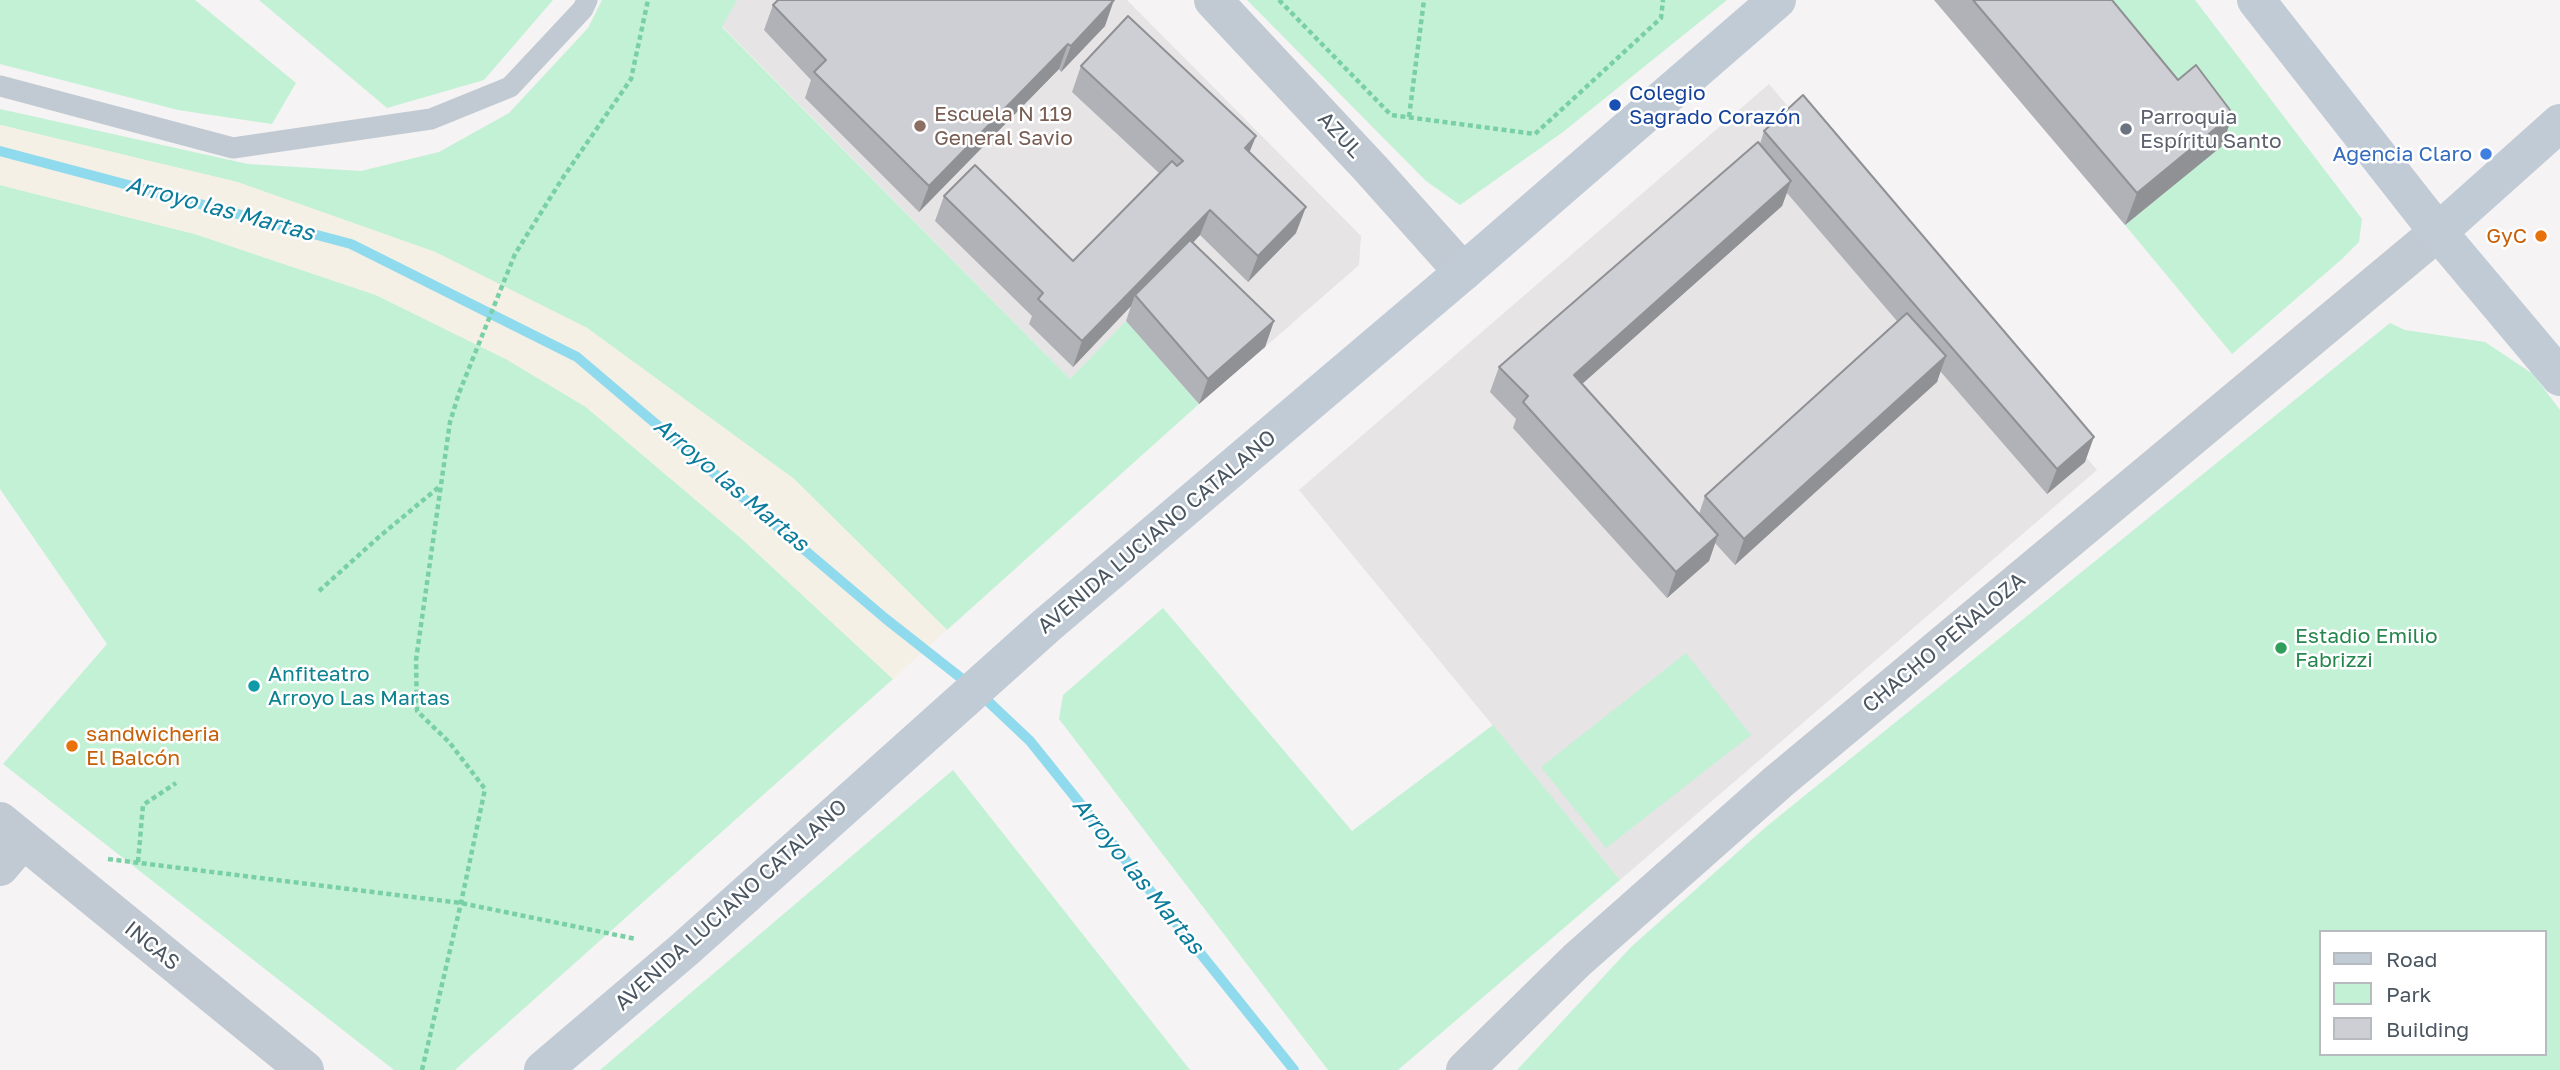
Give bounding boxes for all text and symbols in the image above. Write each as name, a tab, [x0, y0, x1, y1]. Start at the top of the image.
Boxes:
place label: Colegio Sagrado Corazón	[1629, 80, 1801, 130]
marker: Colegio Sagrado Corazón	[1607, 97, 1623, 113]
place label: Escuela N 119 General Savio	[934, 101, 1073, 151]
place label: Parroquia Espíritu Santo	[2140, 104, 2282, 154]
street label: AZUL	[1312, 107, 1368, 163]
marker: Escuela N 119 General Savio	[912, 118, 928, 134]
marker: Parroquia Espíritu Santo	[2118, 121, 2134, 137]
place label: Agencia Claro	[2332, 141, 2472, 167]
marker: Agencia Claro	[2478, 146, 2494, 162]
water label: Arroyo las Martas	[123, 171, 317, 247]
place label: GyC	[2486, 223, 2527, 249]
marker: GyC	[2533, 228, 2549, 244]
water label: Arroyo las Martas	[648, 412, 814, 558]
street label: AVENIDA LUCIANO CATALANO	[1033, 425, 1281, 639]
street label: CHACHO PEÑALOZA	[1858, 568, 2030, 718]
place label: Estadio Emilio Fabrizzi	[2295, 623, 2438, 673]
marker: Estadio Emilio Fabrizzi	[2273, 640, 2289, 656]
place label: Anfiteatro Arroyo Las Martas	[268, 661, 450, 711]
marker: Anfiteatro Arroyo Las Martas	[246, 678, 262, 694]
place label: sandwicheria El Balcón	[86, 721, 220, 771]
marker: sandwicheria El Balcón	[64, 738, 80, 754]
water label: Arroyo las Martas	[1066, 792, 1210, 960]
street label: AVENIDA LUCIANO CATALANO	[610, 794, 852, 1016]
street label: INCAS	[119, 916, 185, 976]
legend	[2318, 930, 2546, 1056]
text: Road	[2386, 946, 2437, 972]
text: Park	[2386, 981, 2431, 1007]
text: Building	[2386, 1016, 2469, 1042]

